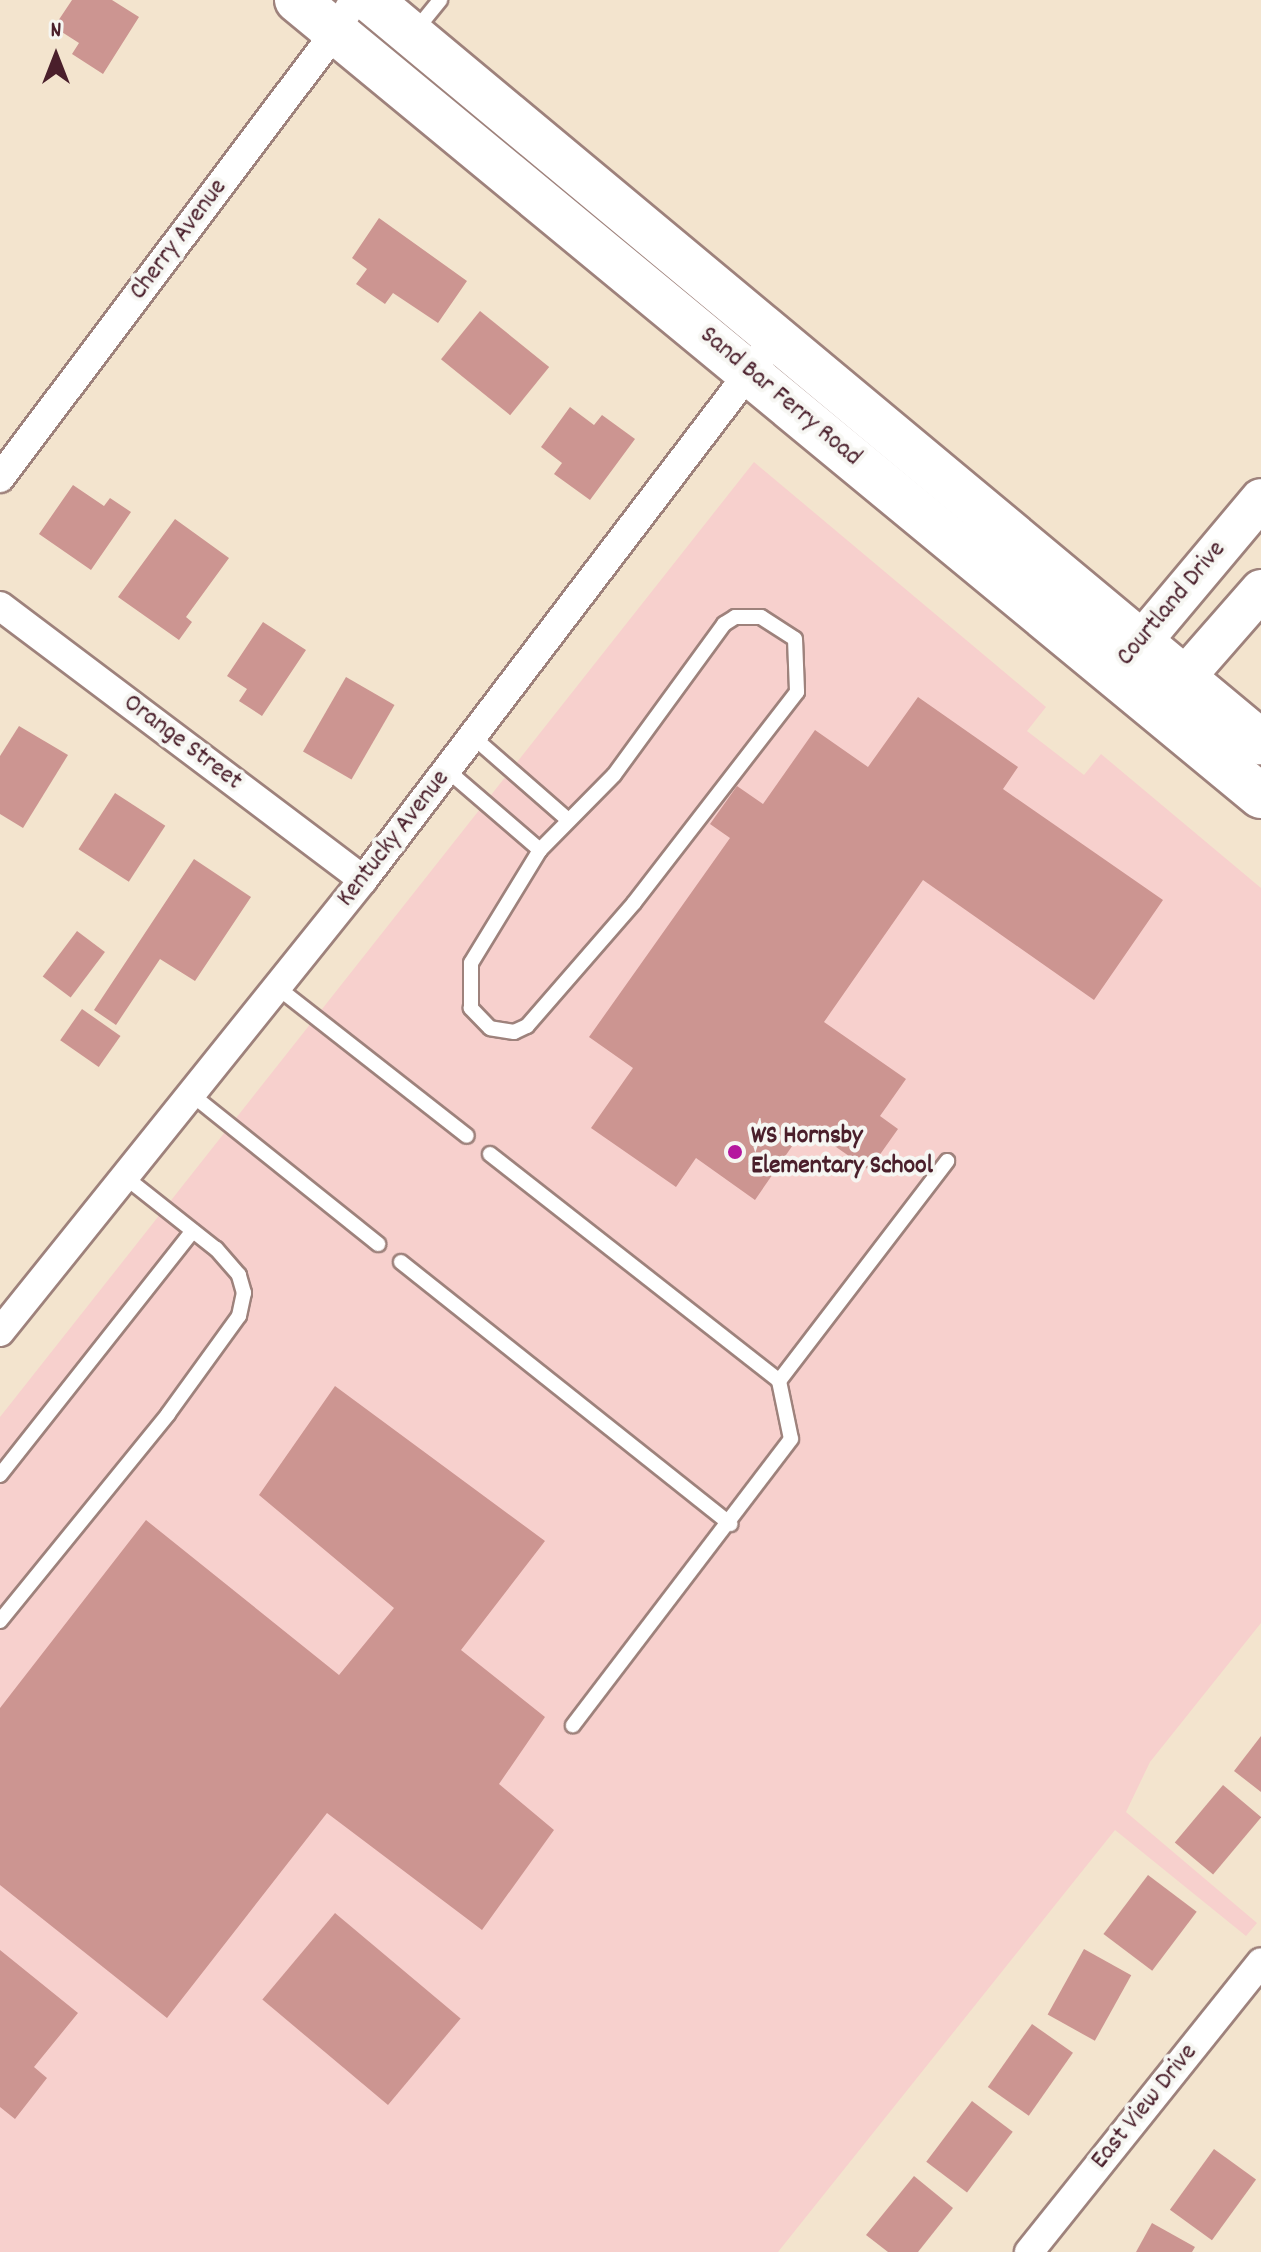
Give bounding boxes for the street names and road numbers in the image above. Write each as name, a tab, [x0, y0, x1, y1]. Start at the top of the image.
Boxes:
street label: Cherry Avenue	[123, 173, 235, 307]
street label: Sand Bar Ferry Road	[693, 320, 867, 474]
street label: Courtland Drive	[1111, 535, 1233, 673]
street label: Orange Street	[116, 688, 248, 798]
street label: Kentucky Avenue	[331, 764, 457, 914]
street label: East View Drive	[1085, 2038, 1205, 2176]

